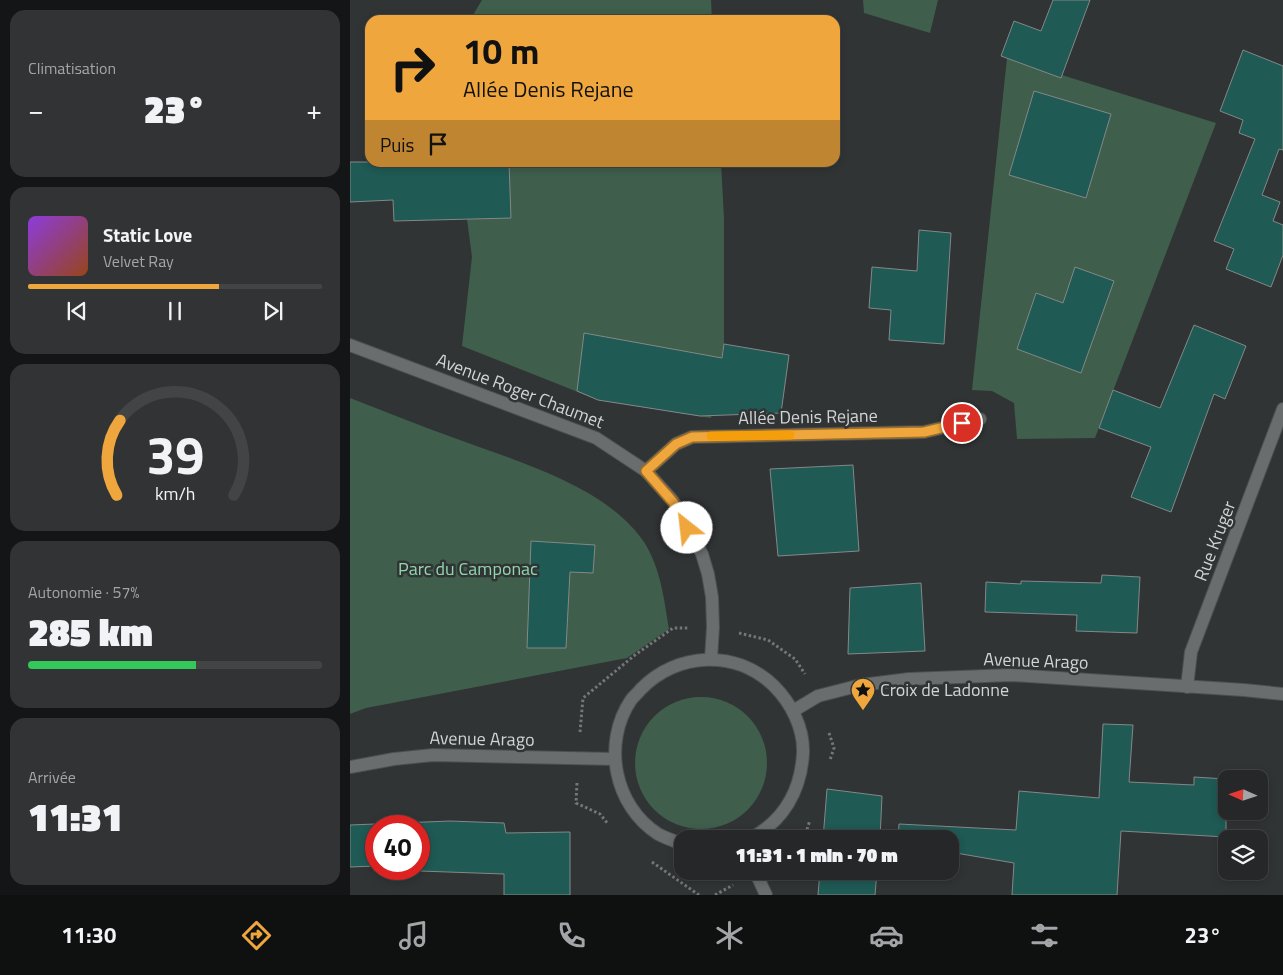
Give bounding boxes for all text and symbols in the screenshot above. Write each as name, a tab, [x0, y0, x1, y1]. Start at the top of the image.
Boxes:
text: 10 m	[463, 24, 539, 78]
icon: right	[380, 35, 445, 100]
text: Climatisation	[28, 56, 116, 80]
text: Allée Denis Rejane	[463, 72, 634, 106]
text: 23°	[144, 80, 206, 138]
text: −	[28, 88, 44, 131]
text: +	[306, 88, 322, 131]
text: Puis	[380, 130, 414, 159]
icon: arrive	[424, 130, 452, 158]
text: Static Love	[103, 220, 192, 249]
text: Velvet Ray	[103, 249, 174, 273]
icon: previous	[63, 297, 91, 325]
icon: pause	[161, 297, 189, 325]
icon: next	[259, 297, 287, 325]
street label: Avenue Roger Chaumet	[432, 346, 609, 435]
street label: Allée Denis Rejane	[738, 402, 878, 431]
pin	[941, 402, 983, 444]
icon: arrive	[948, 409, 976, 437]
text: 39	[146, 415, 204, 494]
text: km/h	[155, 480, 195, 507]
street label: Rue Kruger	[1187, 497, 1242, 585]
position arrow	[660, 501, 712, 553]
park label: Parc du Camponac	[398, 555, 538, 582]
text: Autonomie · 57%	[28, 580, 140, 604]
text: 285 km	[28, 603, 153, 661]
street label: Avenue Arago	[983, 645, 1089, 676]
place label: Croix de Ladonne	[880, 676, 1009, 703]
place icon: Croix de Ladonne	[850, 677, 876, 711]
street label: Avenue Arago	[429, 724, 535, 753]
text: Arrivée	[28, 765, 76, 789]
north arrow	[1218, 770, 1268, 820]
map controls	[1218, 770, 1268, 880]
text: 11:31	[28, 788, 123, 846]
speed limit sign: 40	[365, 815, 430, 880]
button: layers	[1218, 830, 1268, 880]
text: 11:31 · 1 min · 70 m	[735, 840, 898, 869]
text: 11:30	[61, 918, 116, 952]
icon: directions	[239, 918, 274, 953]
icon: music	[396, 918, 431, 953]
icon: phone	[554, 918, 589, 953]
icon: climate	[712, 918, 747, 953]
icon: car	[869, 918, 904, 953]
icon: filters	[1027, 918, 1062, 953]
text: 23°	[1185, 918, 1222, 952]

